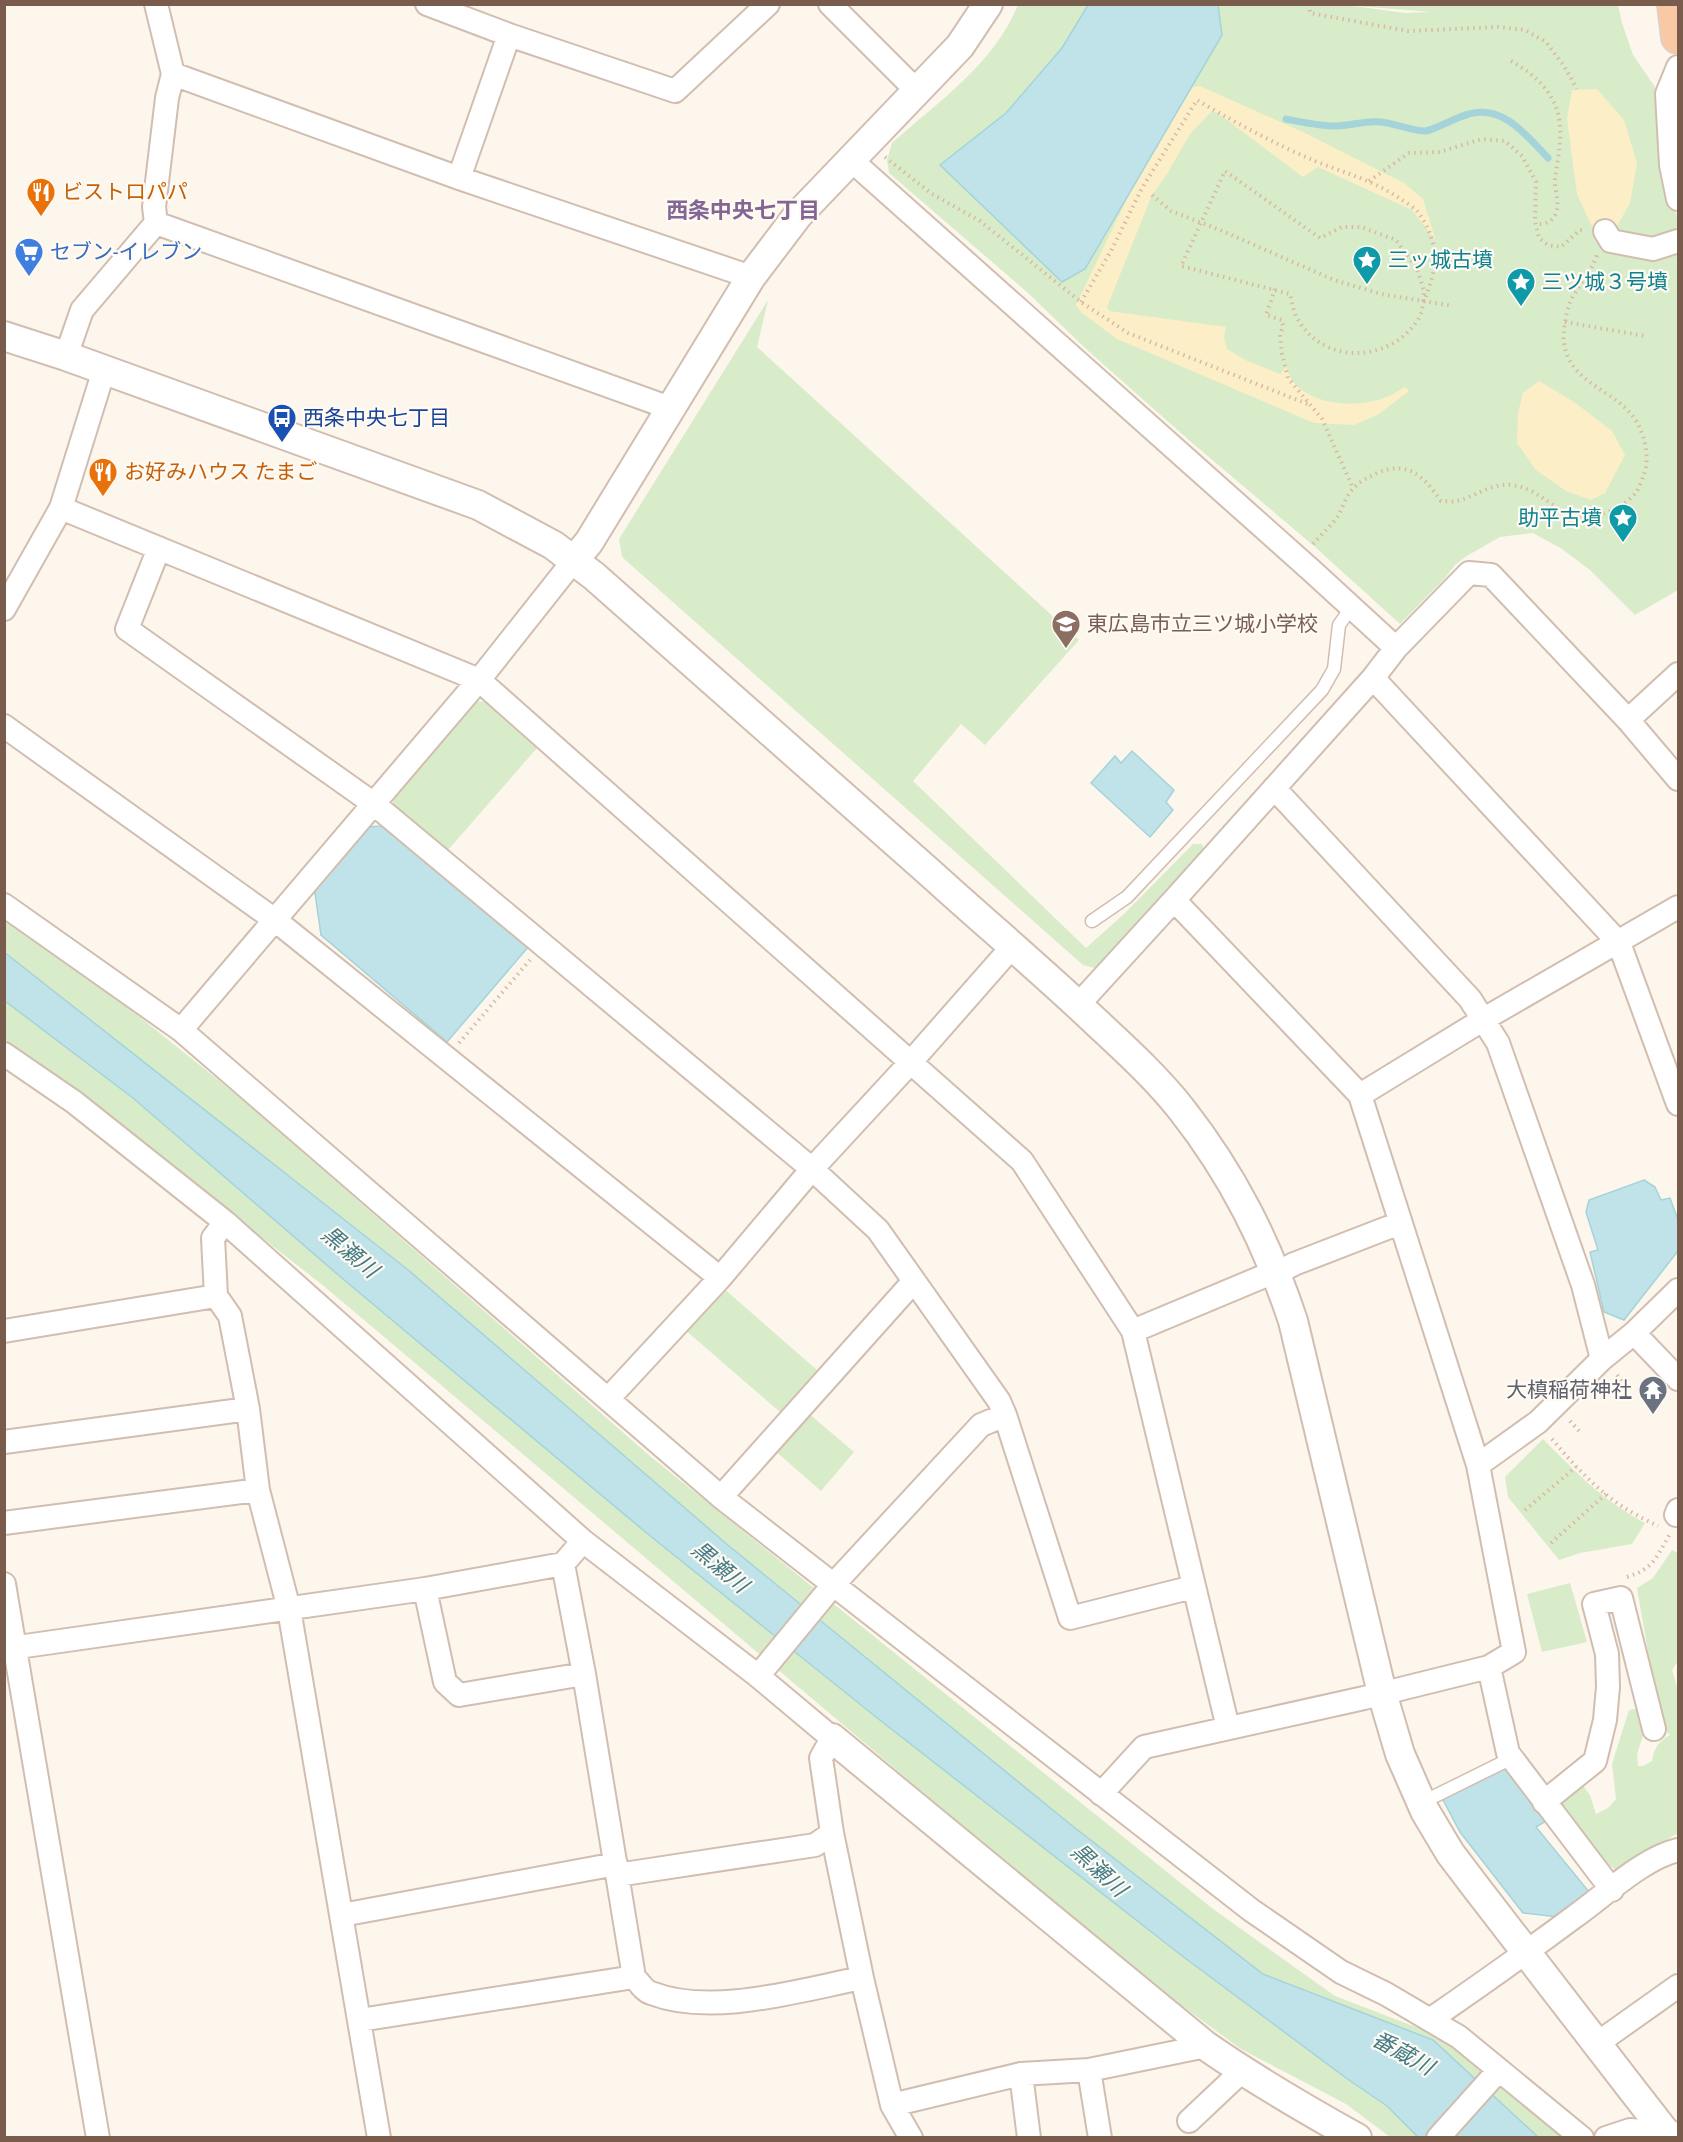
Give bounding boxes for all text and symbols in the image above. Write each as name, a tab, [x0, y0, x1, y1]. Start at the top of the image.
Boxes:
restaurant icon: ビストロパパ	[25, 176, 57, 218]
place label: ビストロパパ	[62, 180, 188, 204]
district label: 西条中央七丁目	[666, 198, 820, 223]
supermarket icon: セブン-イレブン	[13, 236, 45, 278]
place label: セブン-イレブン	[50, 240, 202, 264]
place icon: 三ッ城古墳	[1351, 244, 1383, 286]
place label: 三ッ城古墳	[1388, 248, 1493, 272]
place icon: 三ツ城３号墳	[1505, 266, 1537, 308]
place label: 三ツ城３号墳	[1542, 270, 1668, 294]
bus stop icon: 西条中央七丁目	[266, 402, 298, 444]
place label: 西条中央七丁目	[303, 406, 450, 430]
restaurant icon: お好みハウス たまご	[87, 456, 119, 498]
place label: お好みハウス たまご	[124, 460, 317, 484]
place icon: 助平古墳	[1607, 502, 1639, 544]
place label: 助平古墳	[1518, 506, 1602, 530]
school or university icon: 東広島市立三ツ城小学校	[1050, 608, 1082, 650]
place label: 東広島市立三ツ城小学校	[1087, 612, 1318, 636]
water label: 黒瀬川	[317, 1221, 385, 1284]
temple icon: 大槙稲荷神社	[1637, 1374, 1669, 1416]
place label: 大槙稲荷神社	[1506, 1378, 1632, 1402]
water label: 黒瀬川	[687, 1536, 755, 1599]
water label: 黒瀬川	[1066, 1838, 1133, 1903]
water label: 番蔵川	[1368, 2026, 1440, 2081]

